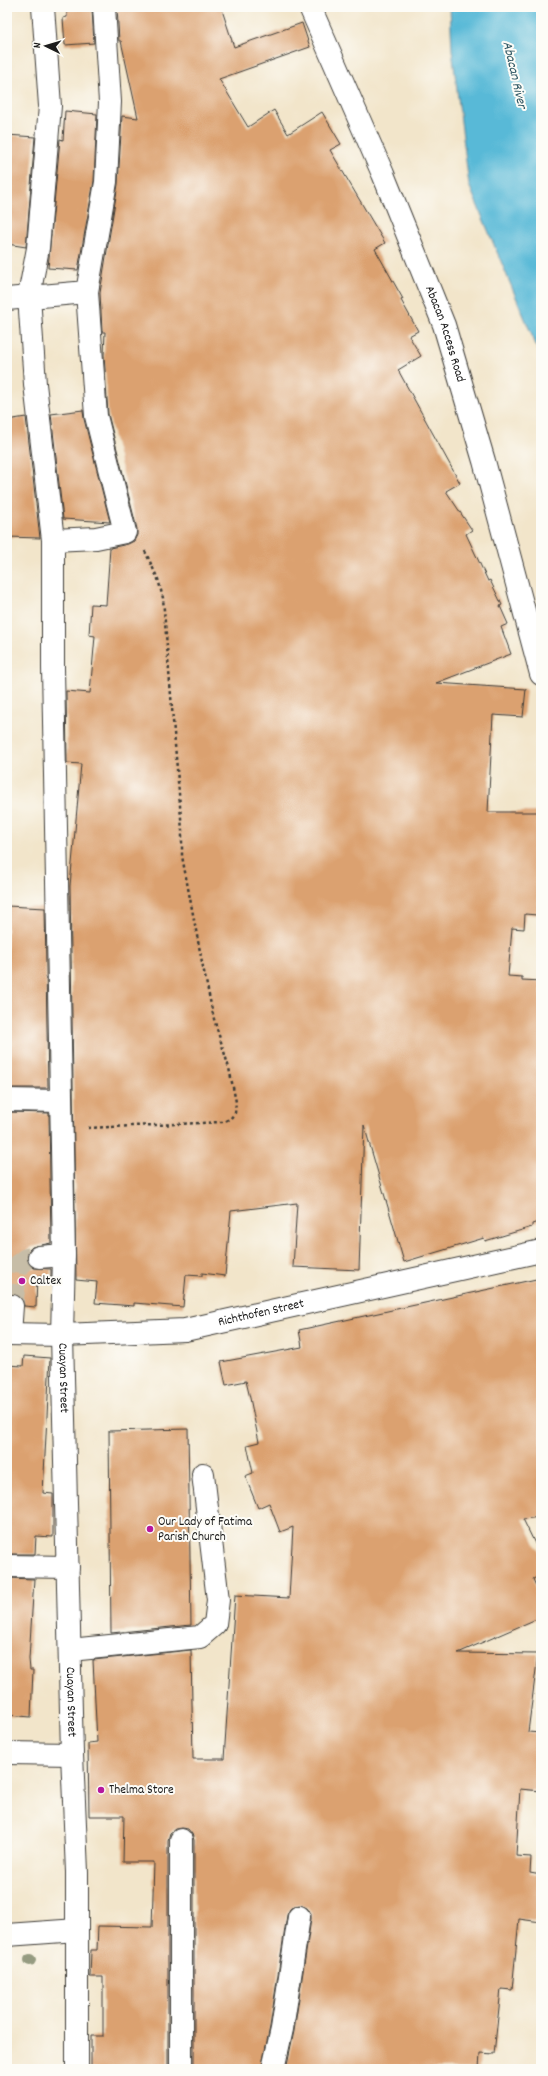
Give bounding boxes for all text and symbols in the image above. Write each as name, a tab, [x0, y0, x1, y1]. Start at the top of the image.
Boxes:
north arrow	[26, 26, 66, 66]
water label: Abacan River	[497, 39, 532, 112]
text: N	[30, 41, 46, 49]
street label: Abacan Access Road	[420, 283, 470, 385]
place label: Caltex	[30, 1272, 61, 1291]
marker: Caltex	[17, 1276, 27, 1286]
street label: Richthofen Street	[216, 1294, 306, 1332]
street label: Cuayan Street	[53, 1343, 73, 1414]
place label: Our Lady of Fatima Parish Church	[158, 1513, 253, 1547]
marker: Our Lady of Fatima Parish Church	[145, 1524, 155, 1534]
street label: Cuayan Street	[60, 1667, 81, 1737]
place label: Thelma Store	[109, 1781, 174, 1800]
marker: Thelma Store	[96, 1785, 106, 1795]

